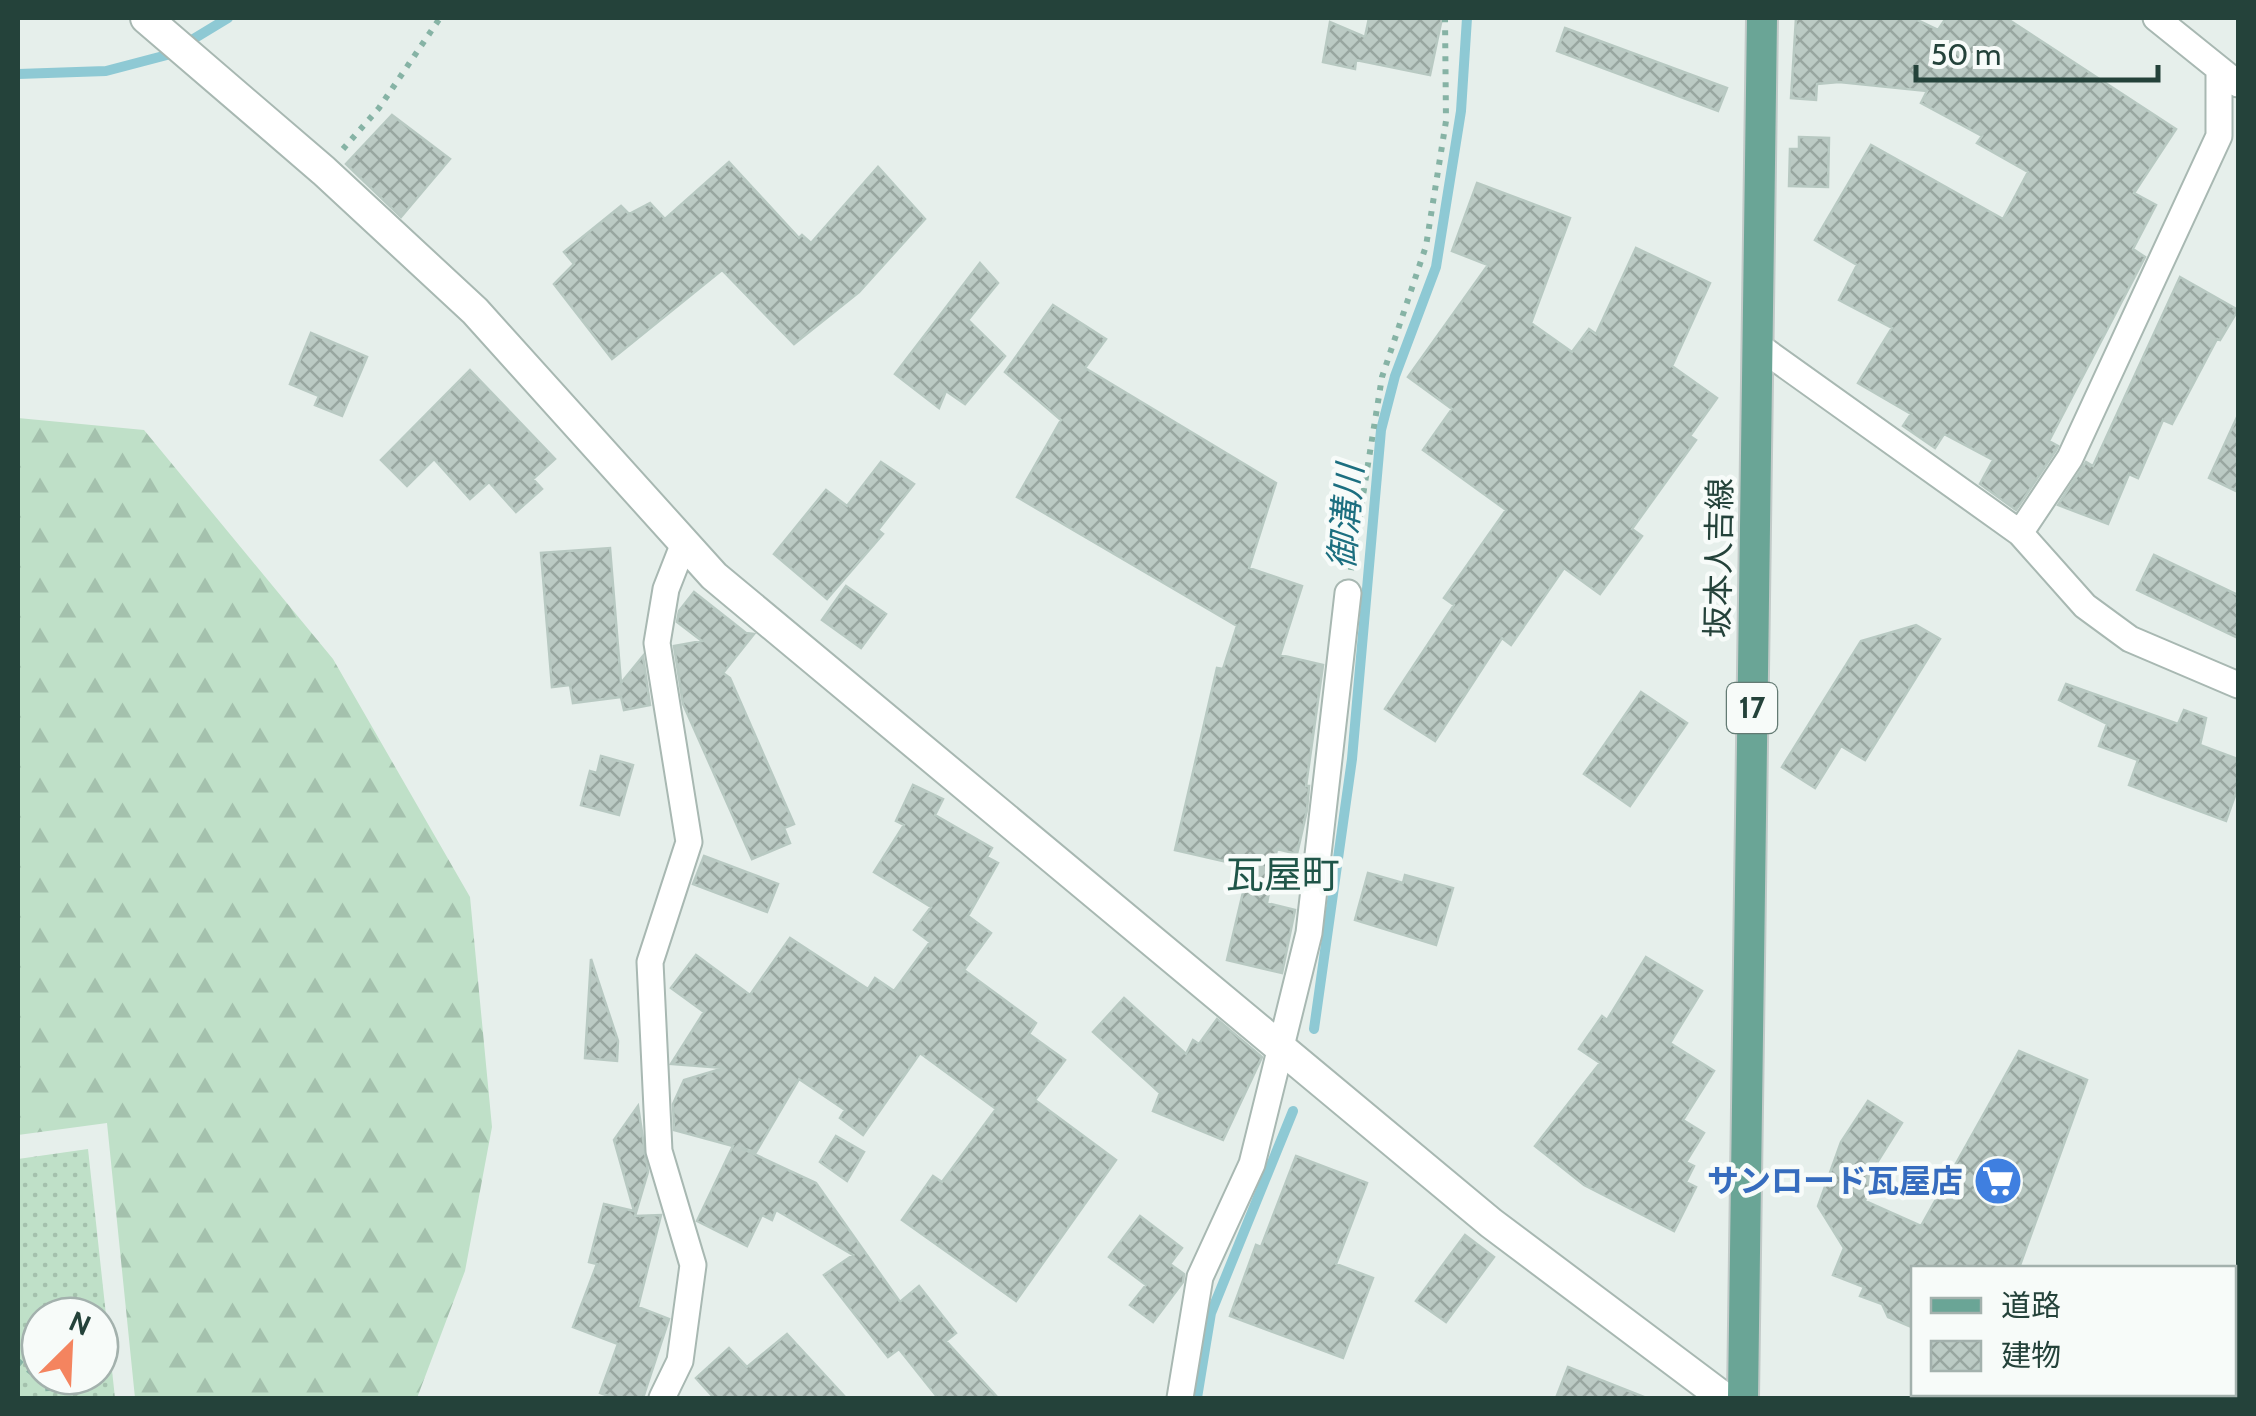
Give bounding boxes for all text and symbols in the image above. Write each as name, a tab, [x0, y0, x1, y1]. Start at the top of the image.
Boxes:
scale bar	[1916, 20, 2158, 82]
text: 50 m	[1931, 36, 2001, 73]
water label: 御溝川	[1320, 459, 1372, 571]
street label: 坂本人吉線	[1698, 478, 1739, 638]
road number: 17	[1727, 683, 1777, 733]
district label: 瓦屋町	[1226, 851, 1340, 898]
supermarket icon: サンロード瓦屋店	[1972, 1155, 2024, 1207]
place label: サンロード瓦屋店	[1707, 1161, 1963, 1200]
legend	[1911, 1266, 2236, 1396]
text: 道路	[2001, 1287, 2061, 1324]
north arrow	[20, 1296, 120, 1396]
text: N	[64, 1304, 96, 1343]
text: 建物	[2001, 1337, 2061, 1374]

